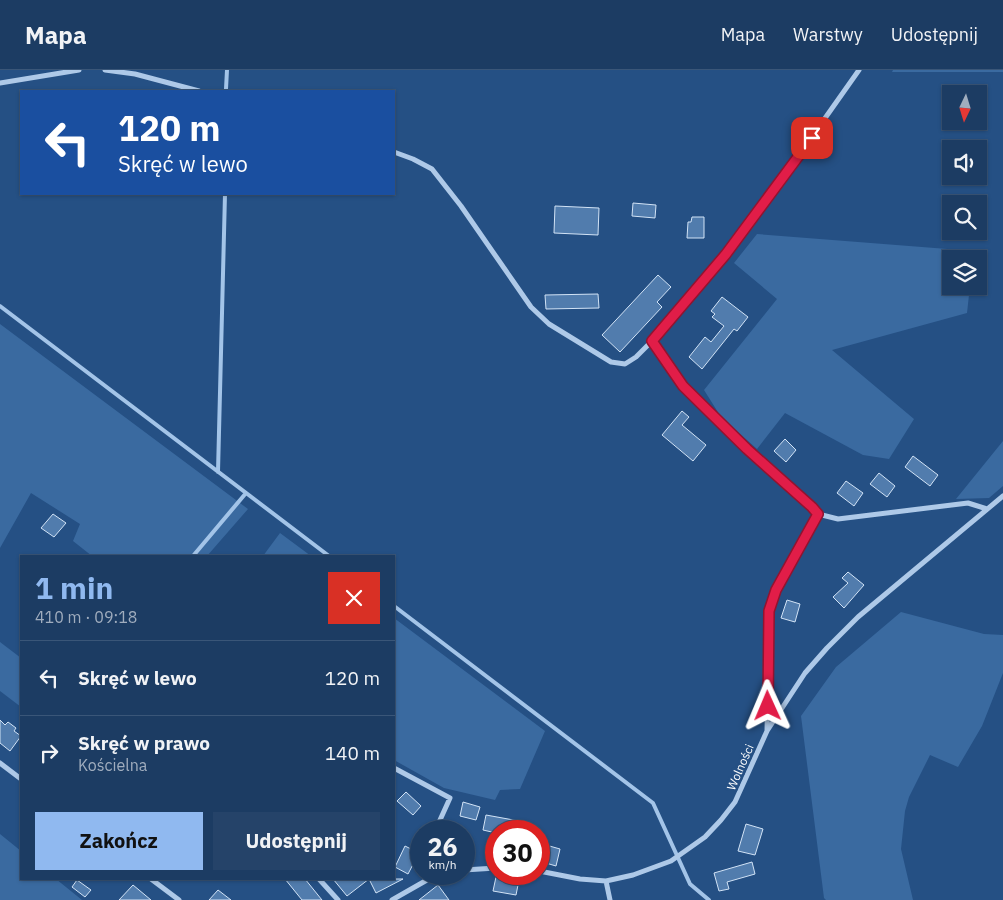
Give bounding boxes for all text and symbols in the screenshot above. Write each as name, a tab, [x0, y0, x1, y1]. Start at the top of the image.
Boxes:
text: Mapa	[25, 19, 87, 51]
text: Mapa	[721, 23, 765, 46]
text: Warstwy	[793, 23, 863, 46]
text: Udostępnij	[891, 23, 978, 46]
north arrow	[942, 85, 988, 130]
map controls	[942, 85, 987, 295]
text: 120 m	[118, 105, 221, 151]
icon: left	[35, 110, 100, 175]
pin	[791, 117, 833, 159]
icon: arrive	[798, 124, 826, 152]
button: sound	[942, 140, 987, 185]
text: Skręć w lewo	[118, 149, 248, 178]
button: search	[942, 195, 987, 240]
button: layers	[942, 250, 987, 295]
text: 1 min	[35, 568, 113, 607]
button: close	[328, 572, 380, 624]
text: 410 m · 09:18	[35, 607, 137, 627]
icon: left	[35, 664, 63, 692]
text: Skręć w lewo	[78, 666, 197, 690]
text: 120 m	[325, 666, 380, 690]
position arrow	[741, 679, 793, 731]
text: Skręć w prawo	[78, 731, 210, 755]
icon: right	[35, 739, 63, 767]
text: 140 m	[325, 741, 380, 765]
street label: Wolności	[723, 742, 757, 792]
text: Kościelna	[78, 755, 147, 775]
button: Zakończ	[35, 812, 203, 870]
button: Udostępnij	[213, 812, 380, 870]
speed limit sign: 30	[485, 820, 550, 885]
text: 26	[427, 830, 458, 863]
text: km/h	[428, 857, 457, 872]

